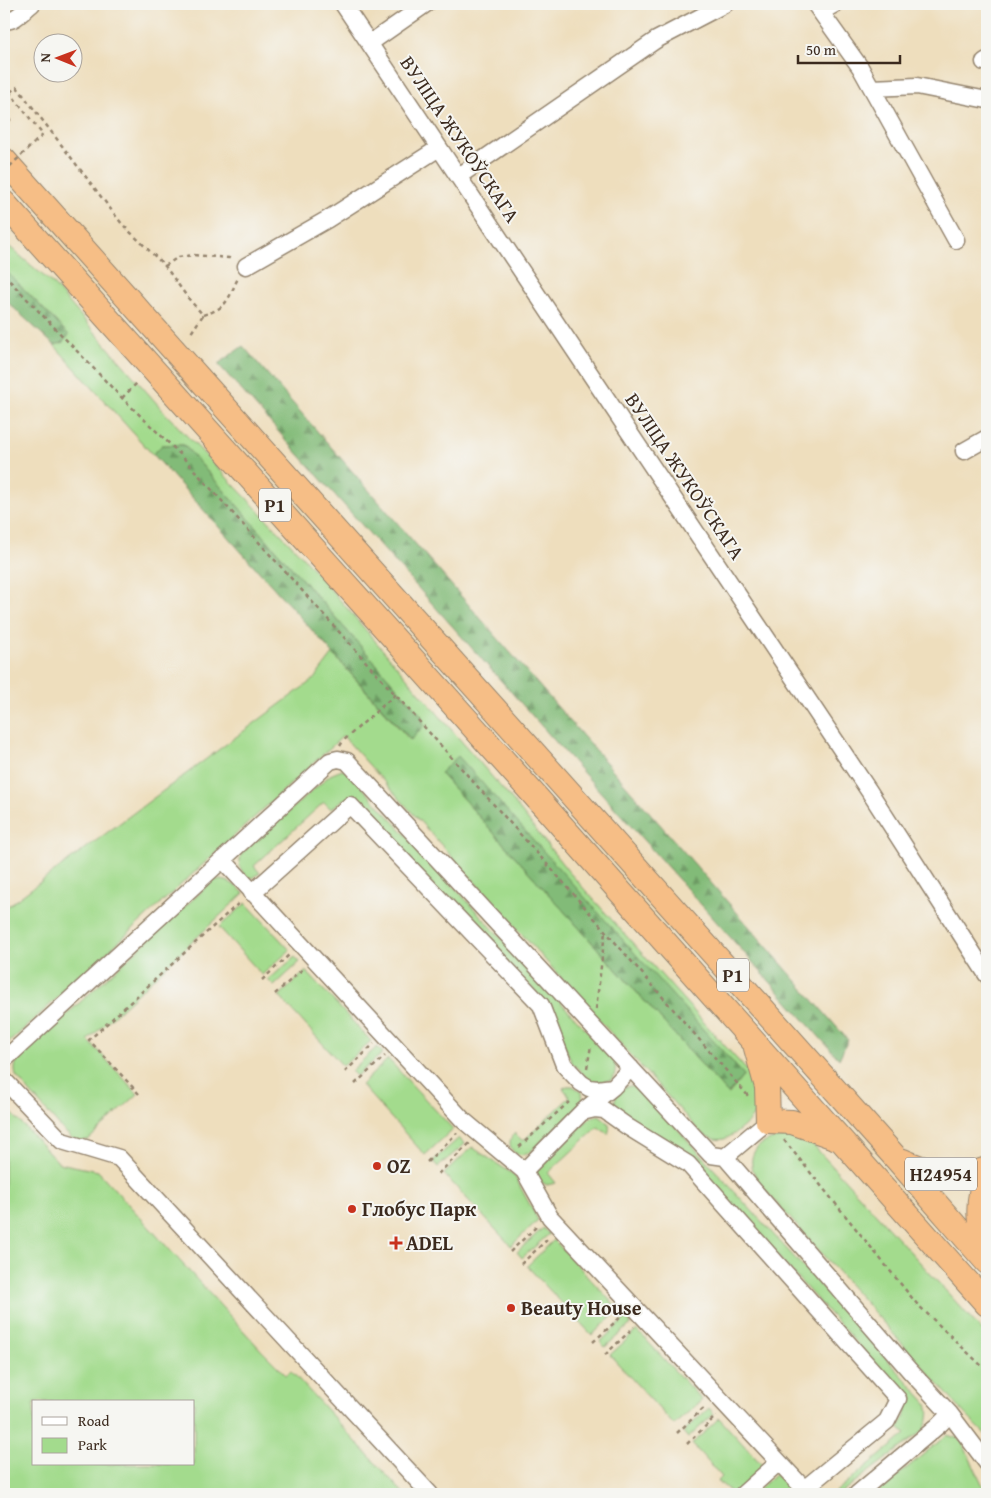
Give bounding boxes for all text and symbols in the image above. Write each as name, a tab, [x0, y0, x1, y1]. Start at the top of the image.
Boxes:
north arrow	[32, 32, 82, 82]
scale bar	[798, 32, 901, 64]
text: 50 m	[806, 39, 837, 60]
street label: ВУЛІЦА ЖУКОЎСКАГА	[394, 50, 527, 228]
text: N	[35, 52, 55, 63]
street label: ВУЛІЦА ЖУКОЎСКАГА	[619, 387, 752, 565]
road number: Р1	[259, 488, 291, 522]
road number: Р1	[717, 958, 749, 992]
place label: OZ	[387, 1151, 411, 1180]
road number: Н24954	[905, 1158, 977, 1190]
marker: OZ	[371, 1160, 383, 1172]
place label: Глобус Парк	[362, 1194, 477, 1223]
marker: Глобус Парк	[346, 1203, 358, 1215]
place label: ADEL	[406, 1228, 454, 1257]
marker: ADEL	[390, 1237, 402, 1249]
place label: Beauty House	[521, 1293, 642, 1322]
marker: Beauty House	[505, 1302, 517, 1314]
legend	[32, 1400, 195, 1466]
text: Road	[78, 1410, 109, 1431]
text: Park	[78, 1434, 107, 1455]

